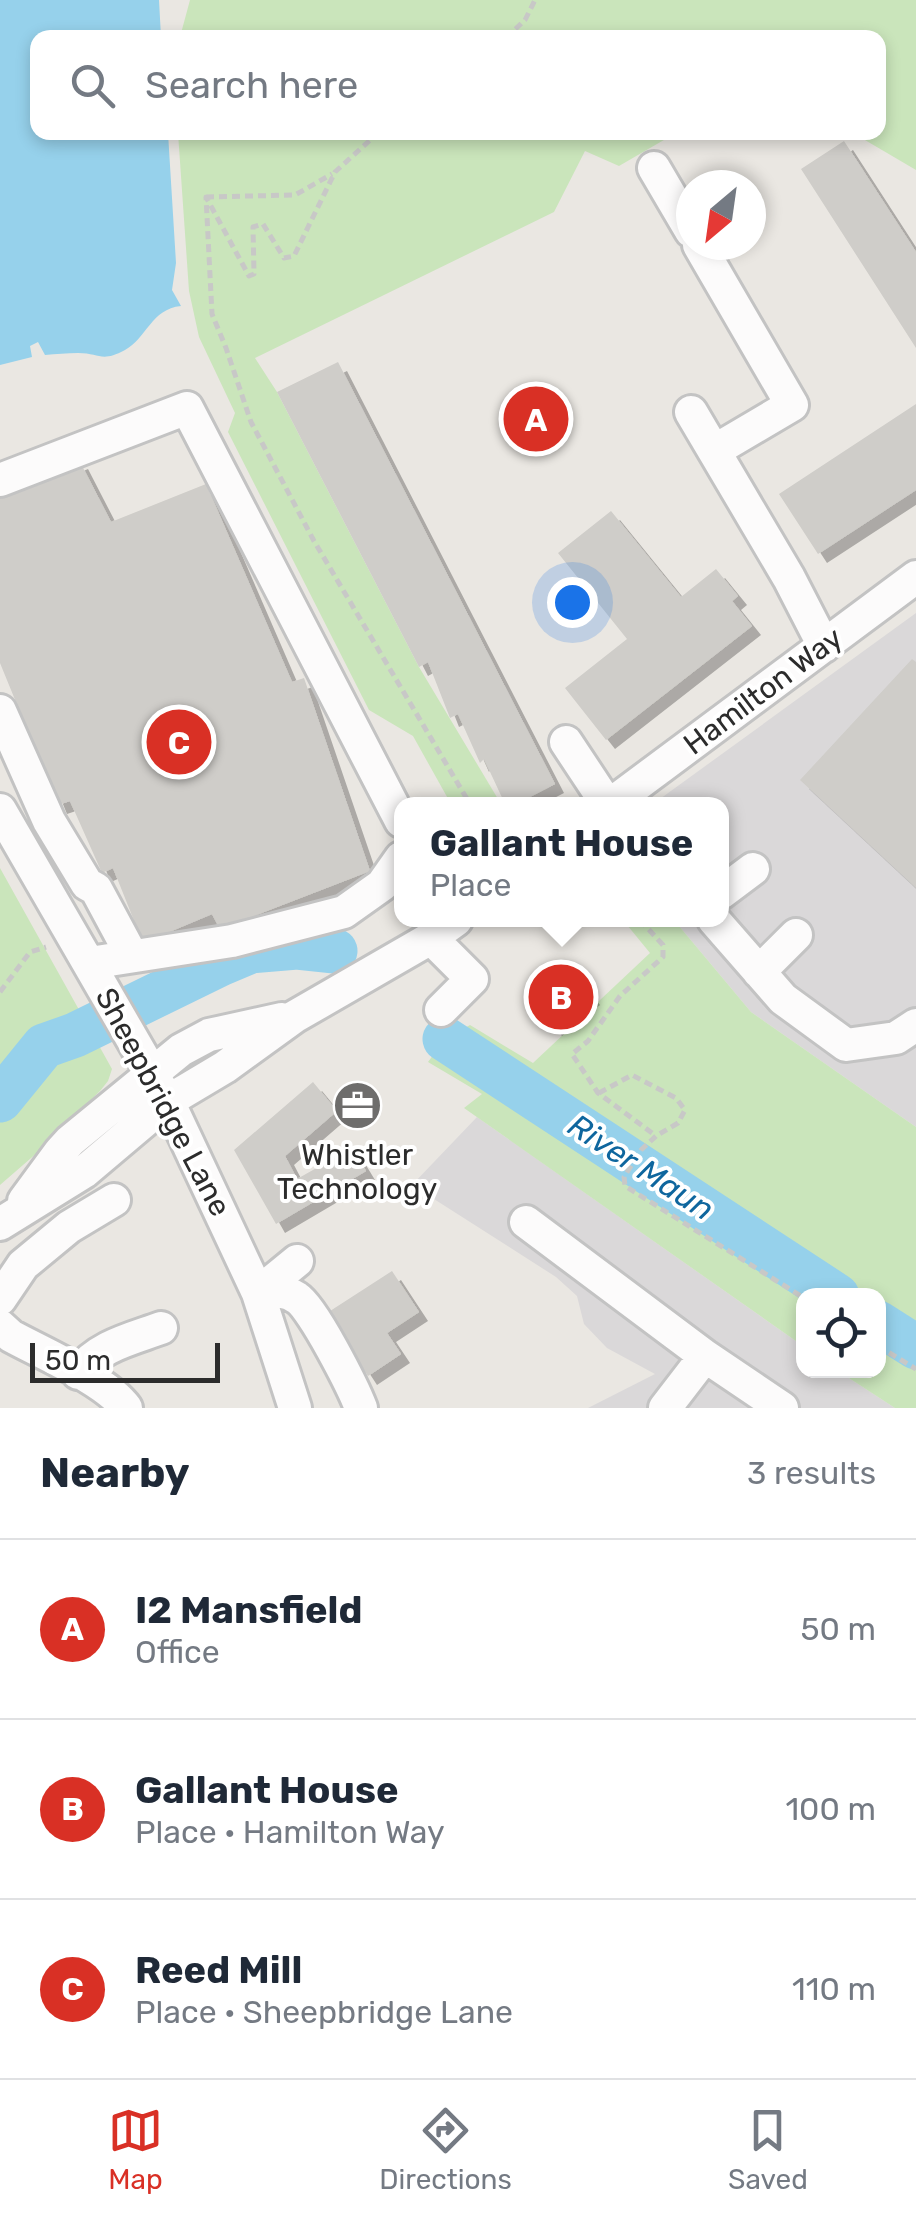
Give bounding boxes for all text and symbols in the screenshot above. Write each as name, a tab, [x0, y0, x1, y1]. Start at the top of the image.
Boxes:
search box	[30, 30, 886, 140]
icon: search	[65, 58, 120, 113]
text: Search here	[145, 62, 358, 108]
north arrow	[676, 170, 766, 260]
pin: A	[504, 382, 568, 456]
your location	[547, 577, 598, 628]
street label: Hamilton Way	[677, 620, 849, 762]
pin: C	[146, 704, 212, 780]
popup	[394, 797, 729, 927]
text: Gallant House	[430, 820, 693, 866]
text: Place	[430, 866, 511, 904]
pin: B	[528, 960, 594, 1034]
street label: Sheepbridge Lane	[88, 982, 238, 1222]
office icon: Whistler Technology	[331, 1080, 383, 1132]
water label: River Maun	[561, 1106, 721, 1228]
place label: Whistler Technology	[277, 1137, 437, 1207]
map controls	[796, 1288, 886, 1378]
button: locate	[796, 1288, 886, 1378]
scale bar	[30, 1338, 220, 1382]
text: 50 m	[45, 1344, 111, 1377]
text: Nearby	[40, 1448, 190, 1498]
text: 3 results	[747, 1454, 876, 1492]
text: I2 Mansfield	[135, 1587, 362, 1633]
text: A	[61, 1610, 84, 1648]
text: 50 m	[800, 1610, 876, 1648]
text: Office	[135, 1633, 220, 1671]
text: Gallant House	[135, 1767, 398, 1813]
text: B	[61, 1790, 84, 1828]
text: 100 m	[785, 1790, 876, 1828]
text: Place · Hamilton Way	[135, 1813, 445, 1851]
text: Reed Mill	[135, 1947, 302, 1993]
text: C	[61, 1970, 84, 2008]
text: 110 m	[792, 1970, 876, 2008]
text: Place · Sheepbridge Lane	[135, 1993, 513, 2031]
tab: Map	[108, 2103, 163, 2196]
tab: Directions	[379, 2103, 512, 2196]
tab: Saved	[728, 2103, 808, 2196]

